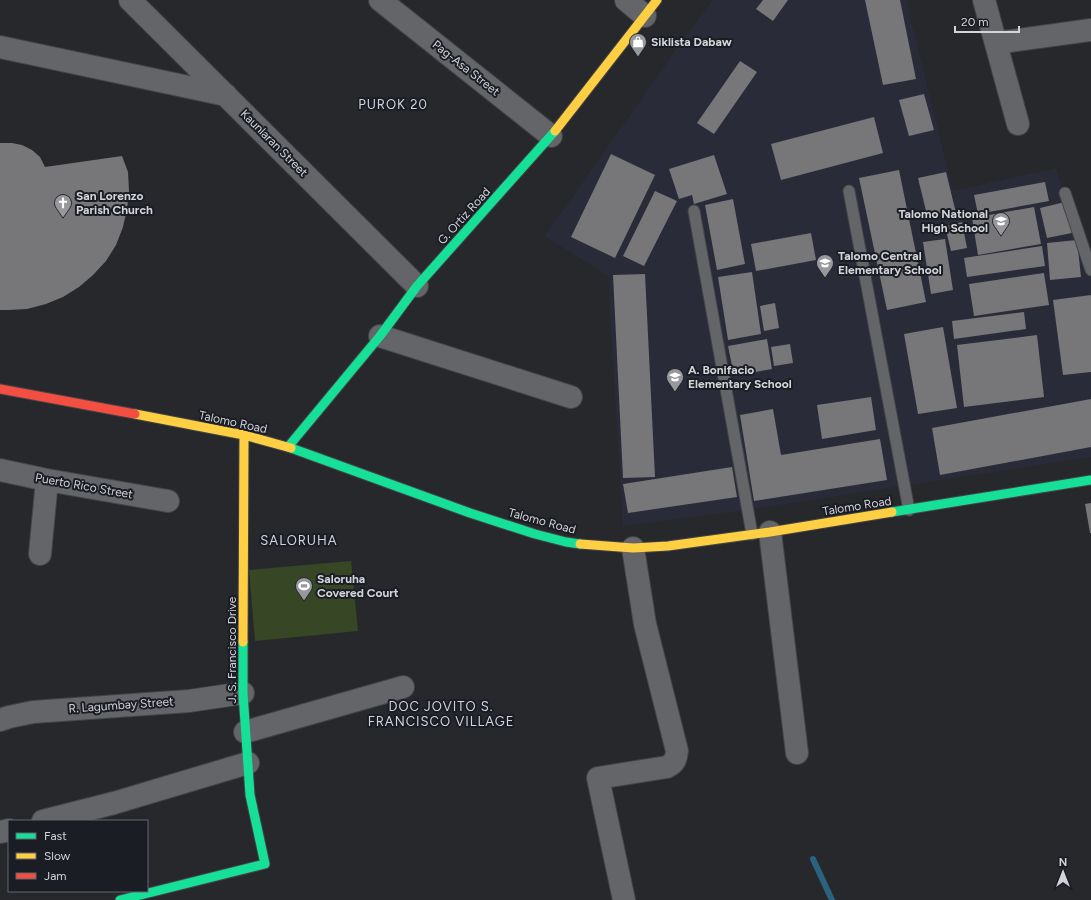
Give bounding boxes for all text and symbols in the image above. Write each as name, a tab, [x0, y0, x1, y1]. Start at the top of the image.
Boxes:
scale bar	[955, 8, 1019, 34]
text: 20 m	[961, 15, 989, 29]
shop icon: Siklista Dabaw	[628, 32, 648, 57]
place label: Siklista Dabaw	[651, 35, 732, 49]
street label: Pag-Asa Street	[430, 37, 503, 99]
district label: PUROK 20	[358, 97, 428, 112]
street label: Kaunlaran Street	[238, 107, 311, 180]
street label: G. Ortiz Road	[435, 185, 493, 247]
place label: San Lorenzo Parish Church	[76, 189, 153, 217]
church icon: San Lorenzo Parish Church	[53, 193, 73, 218]
place label: Talomo National High School	[898, 207, 988, 235]
school or university icon: Talomo National High School	[991, 211, 1011, 236]
place label: Talomo Central Elementary School	[838, 249, 942, 277]
school or university icon: Talomo Central Elementary School	[815, 253, 835, 278]
place label: A. Bonifacio Elementary School	[688, 363, 792, 391]
school or university icon: A. Bonifacio Elementary School	[665, 367, 685, 392]
street label: Talomo Road	[198, 408, 268, 436]
street label: Puerto Rico Street	[34, 471, 134, 502]
street label: Talomo Road	[822, 494, 892, 518]
street label: Talomo Road	[507, 505, 577, 537]
district label: SALORUHA	[260, 533, 338, 548]
place label: Saloruha Covered Court	[317, 572, 399, 600]
sports icon: Saloruha Covered Court	[294, 576, 314, 601]
street label: J. S. Francisco Drive	[225, 596, 239, 703]
street label: R. Lagumbay Street	[68, 694, 174, 716]
district label: DOC JOVITO S. FRANCISCO VILLAGE	[368, 699, 514, 729]
legend	[8, 820, 148, 892]
text: Fast	[44, 829, 67, 843]
text: Slow	[44, 849, 71, 863]
north arrow	[1043, 852, 1083, 892]
text: N	[1059, 856, 1067, 869]
text: Jam	[44, 869, 67, 883]

